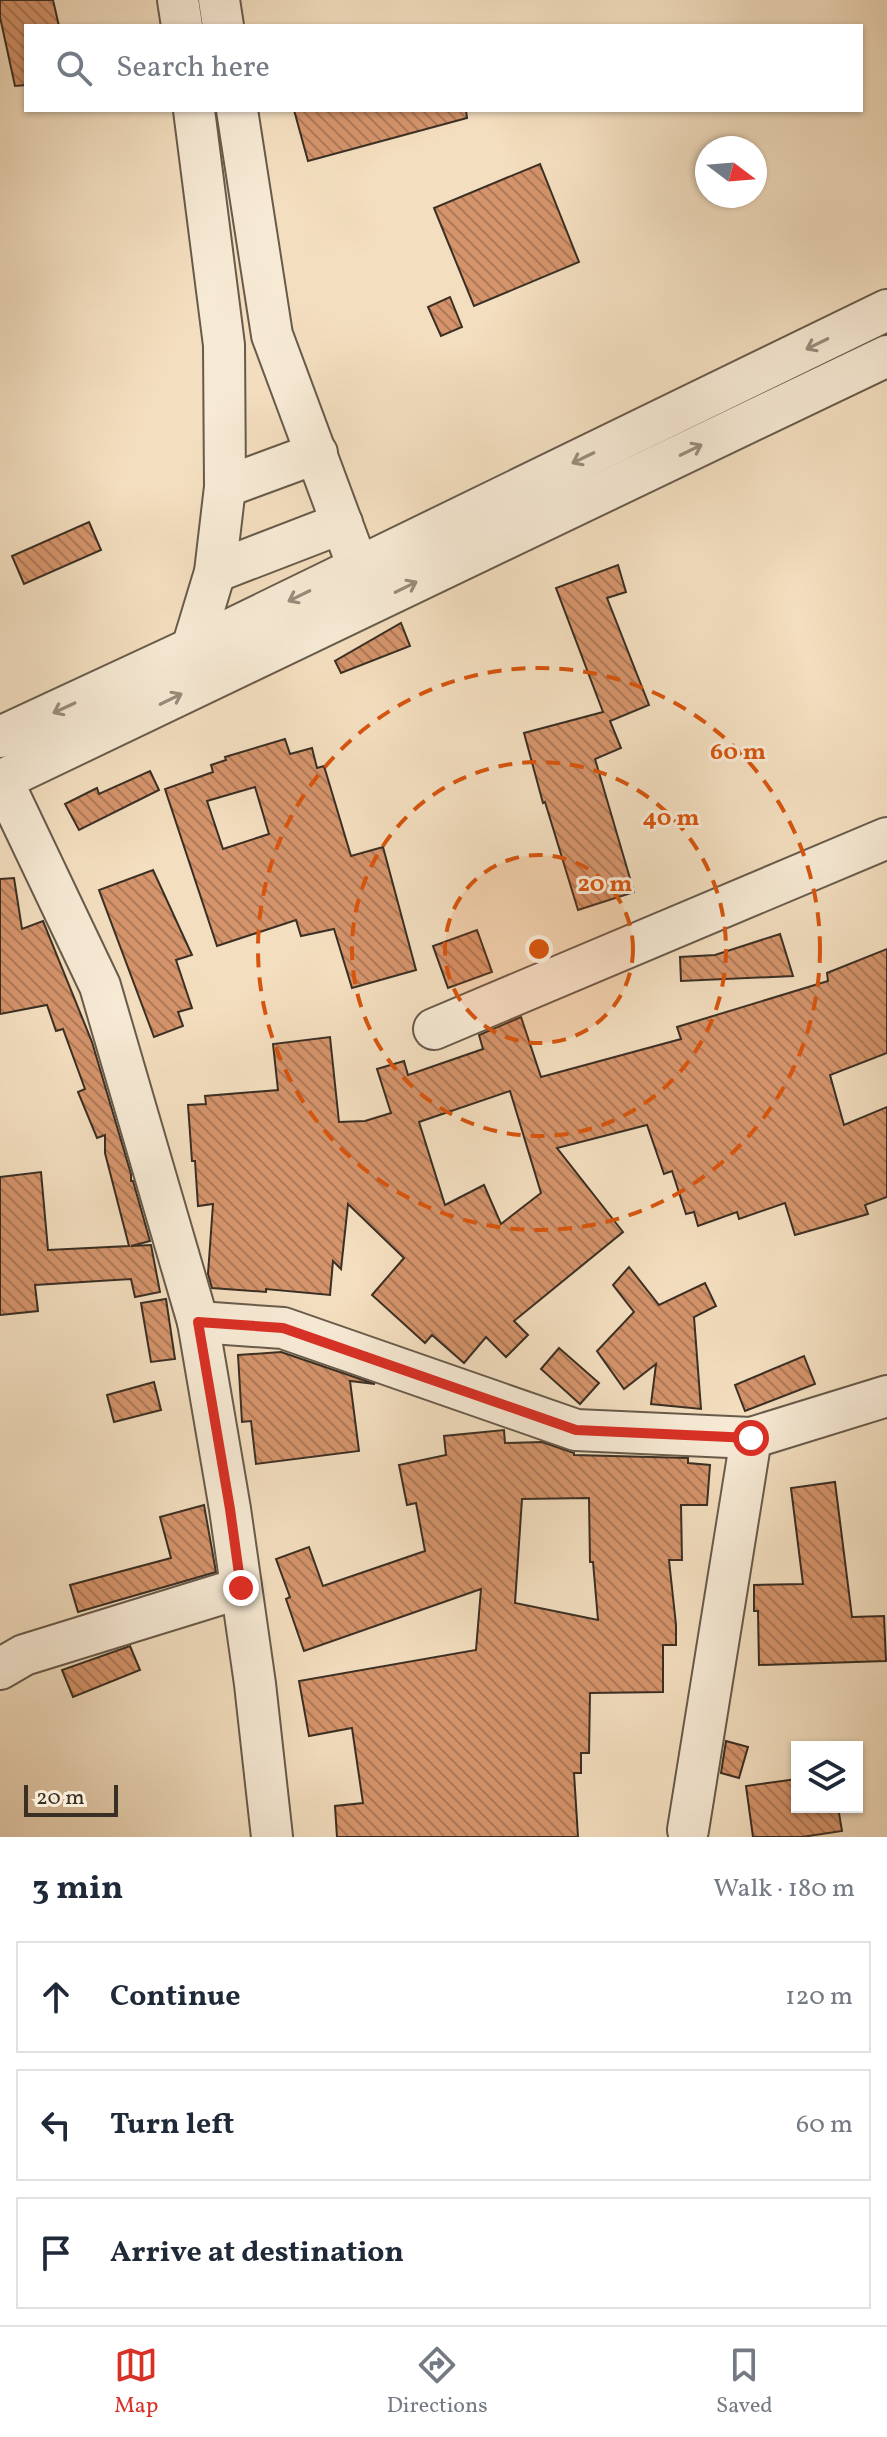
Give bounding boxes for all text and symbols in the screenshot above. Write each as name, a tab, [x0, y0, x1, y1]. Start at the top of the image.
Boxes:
search box	[24, 24, 863, 112]
icon: search	[52, 46, 96, 90]
text: Search here	[116, 47, 270, 89]
north arrow	[695, 136, 767, 208]
one-way arrow	[805, 337, 829, 352]
one-way arrow	[678, 442, 702, 458]
one-way arrow	[571, 451, 595, 466]
one-way arrow	[393, 579, 417, 594]
one-way arrow	[287, 589, 311, 604]
one-way arrow	[159, 691, 183, 706]
one-way arrow	[52, 701, 77, 716]
text: 60 m	[710, 736, 766, 770]
text: 40 m	[643, 802, 699, 836]
text: 20 m	[577, 868, 633, 902]
centre of rings	[525, 935, 553, 963]
route start	[733, 1420, 769, 1456]
route end	[223, 1570, 259, 1606]
map controls	[791, 1741, 863, 1813]
button: layers	[791, 1741, 863, 1813]
scale bar	[24, 1781, 118, 1817]
text: 20 m	[36, 1783, 85, 1814]
text: 3 min	[32, 1866, 123, 1913]
text: Walk · 180 m	[713, 1871, 855, 1907]
icon: ahead	[34, 1975, 78, 2019]
text: Continue	[110, 1976, 241, 2018]
text: 120 m	[785, 1979, 853, 2015]
icon: left	[34, 2103, 78, 2147]
text: Turn left	[110, 2104, 234, 2146]
text: 60 m	[796, 2107, 853, 2143]
icon: arrive	[34, 2231, 78, 2275]
text: Arrive at destination	[110, 2232, 404, 2274]
tab: Map	[114, 2343, 158, 2422]
tab: Directions	[387, 2343, 488, 2422]
tab: Saved	[716, 2343, 773, 2422]

